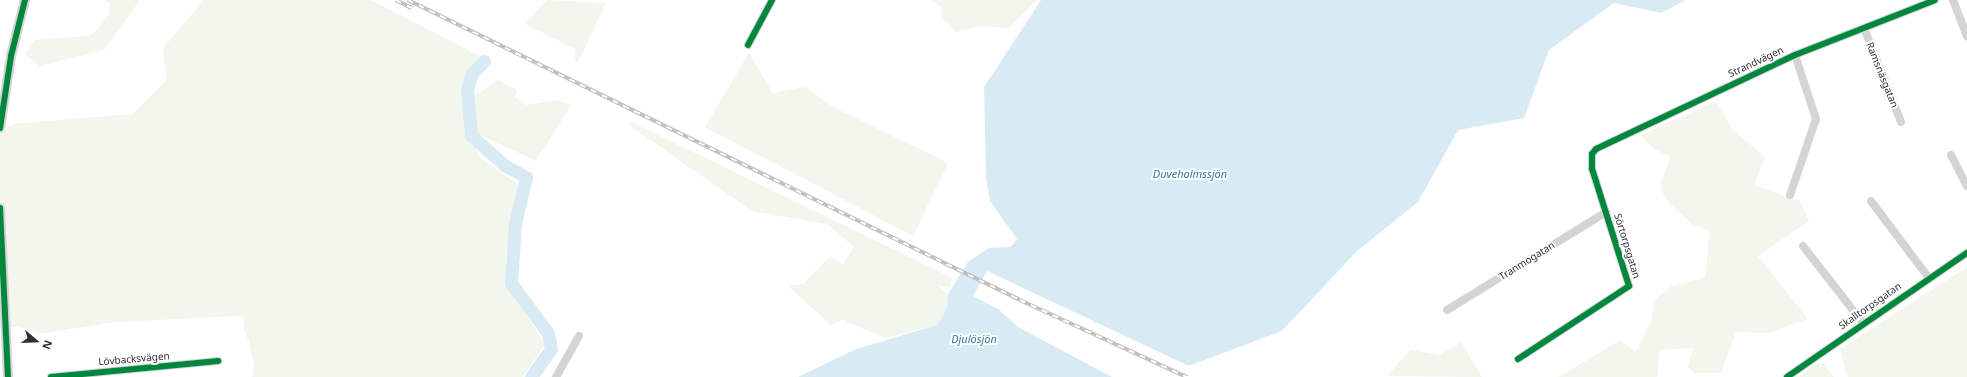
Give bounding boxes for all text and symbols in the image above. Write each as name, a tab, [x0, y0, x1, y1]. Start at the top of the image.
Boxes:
street label: Ramsnäsgatan	[1863, 40, 1901, 110]
street label: Strandvägen	[1726, 44, 1786, 80]
water label: Duveholmssjön	[1153, 167, 1227, 181]
street label: Sörtorpsgatan	[1611, 212, 1643, 280]
street label: Tranmogatan	[1497, 239, 1557, 283]
street label: Skalltorpsgatan	[1836, 280, 1904, 332]
north arrow	[16, 321, 56, 361]
water label: Djulösjön	[951, 332, 997, 346]
text: N	[39, 338, 56, 352]
street label: Lövbacksvägen	[98, 350, 170, 368]

